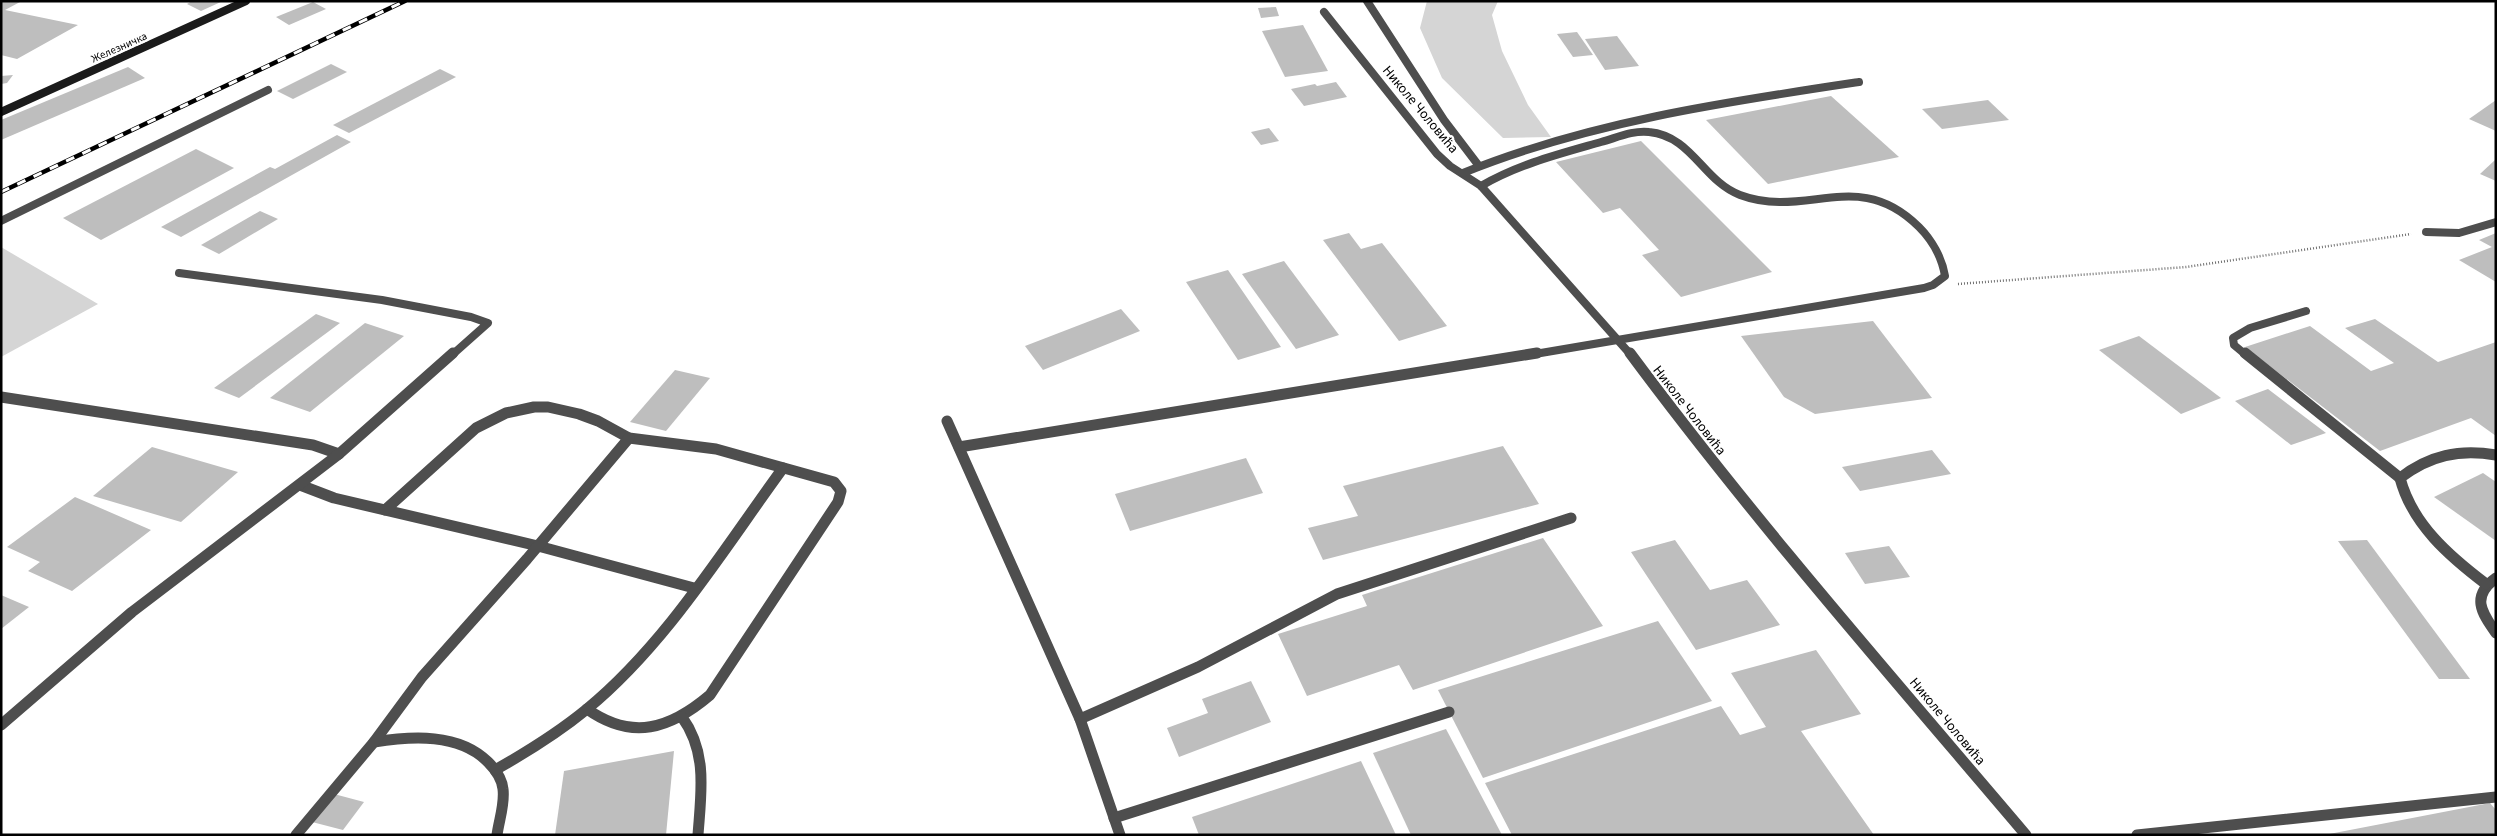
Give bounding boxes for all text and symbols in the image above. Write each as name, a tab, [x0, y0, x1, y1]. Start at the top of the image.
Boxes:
street label: Железничка	[89, 28, 150, 66]
street label: Николе Чоловића	[1378, 61, 1463, 158]
street label: Николе Чоловића	[1648, 361, 1731, 460]
street label: Николе Чоловића	[1905, 673, 1990, 770]

